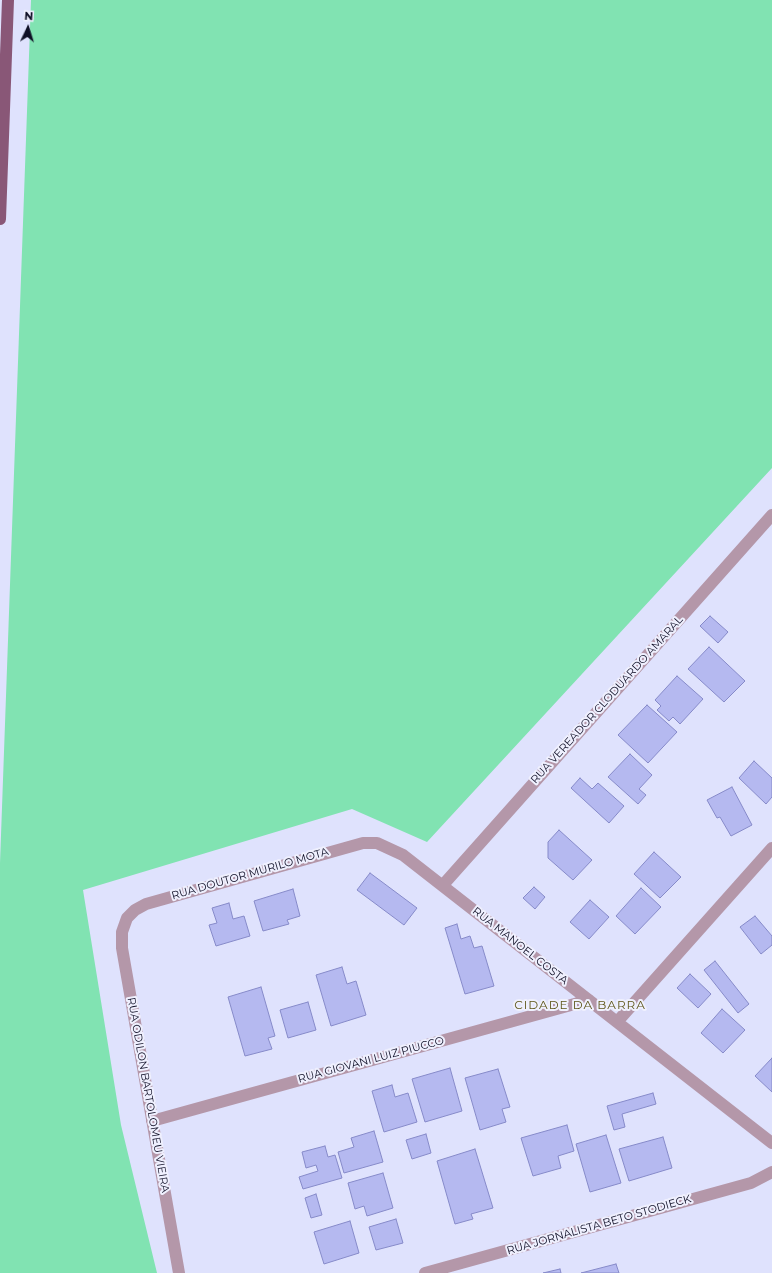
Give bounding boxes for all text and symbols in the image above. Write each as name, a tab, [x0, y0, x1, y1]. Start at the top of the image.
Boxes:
north arrow	[8, 8, 48, 48]
text: N	[24, 9, 34, 23]
street label: RUA VEREADOR CLODUARDO AMARAL	[528, 613, 686, 787]
street label: RUA DOUTOR MURILO MOTA	[170, 845, 330, 903]
street label: RUA MANOEL COSTA	[470, 905, 570, 987]
street label: RUA ODILON BARTOLOMEU VIEIRA	[124, 996, 172, 1194]
district label: CIDADE DA BARRA	[514, 998, 646, 1012]
street label: RUA GIOVANI LUIZ PIUCCO	[297, 1034, 445, 1086]
street label: RUA JORNALISTA BETO STODIECK	[505, 1192, 693, 1258]

